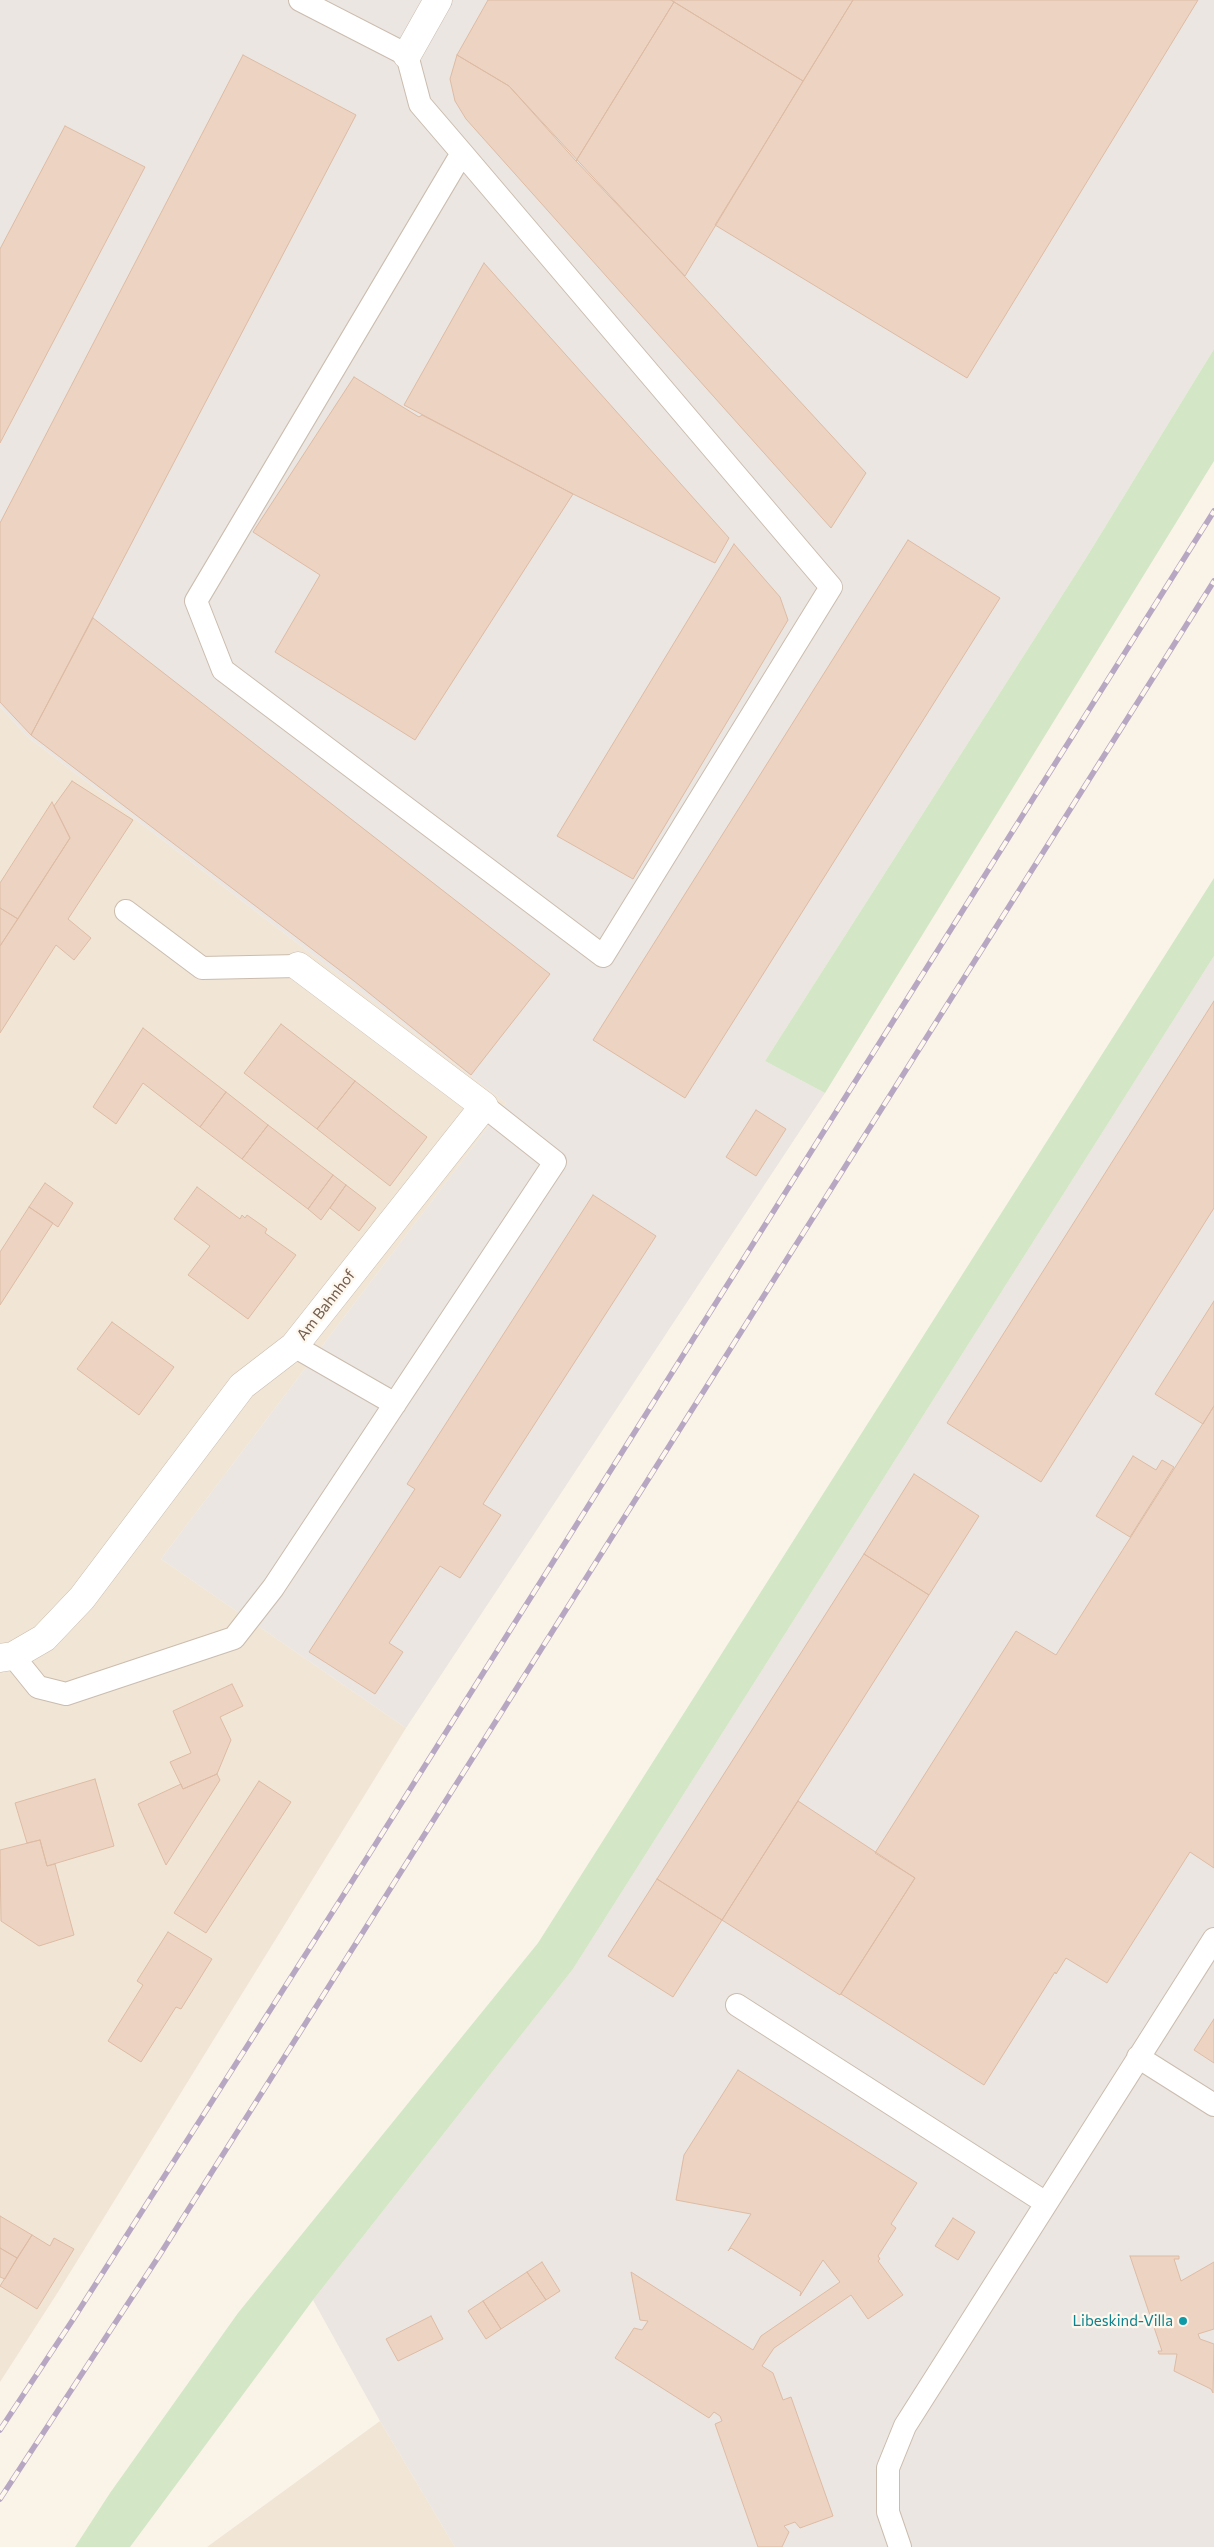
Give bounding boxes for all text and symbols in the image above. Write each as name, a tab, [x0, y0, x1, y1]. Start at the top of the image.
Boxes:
street label: Am Bahnhof	[293, 1266, 359, 1344]
place label: Libeskind-Villa	[1073, 2312, 1173, 2330]
marker: Libeskind-Villa	[1177, 2315, 1189, 2327]

